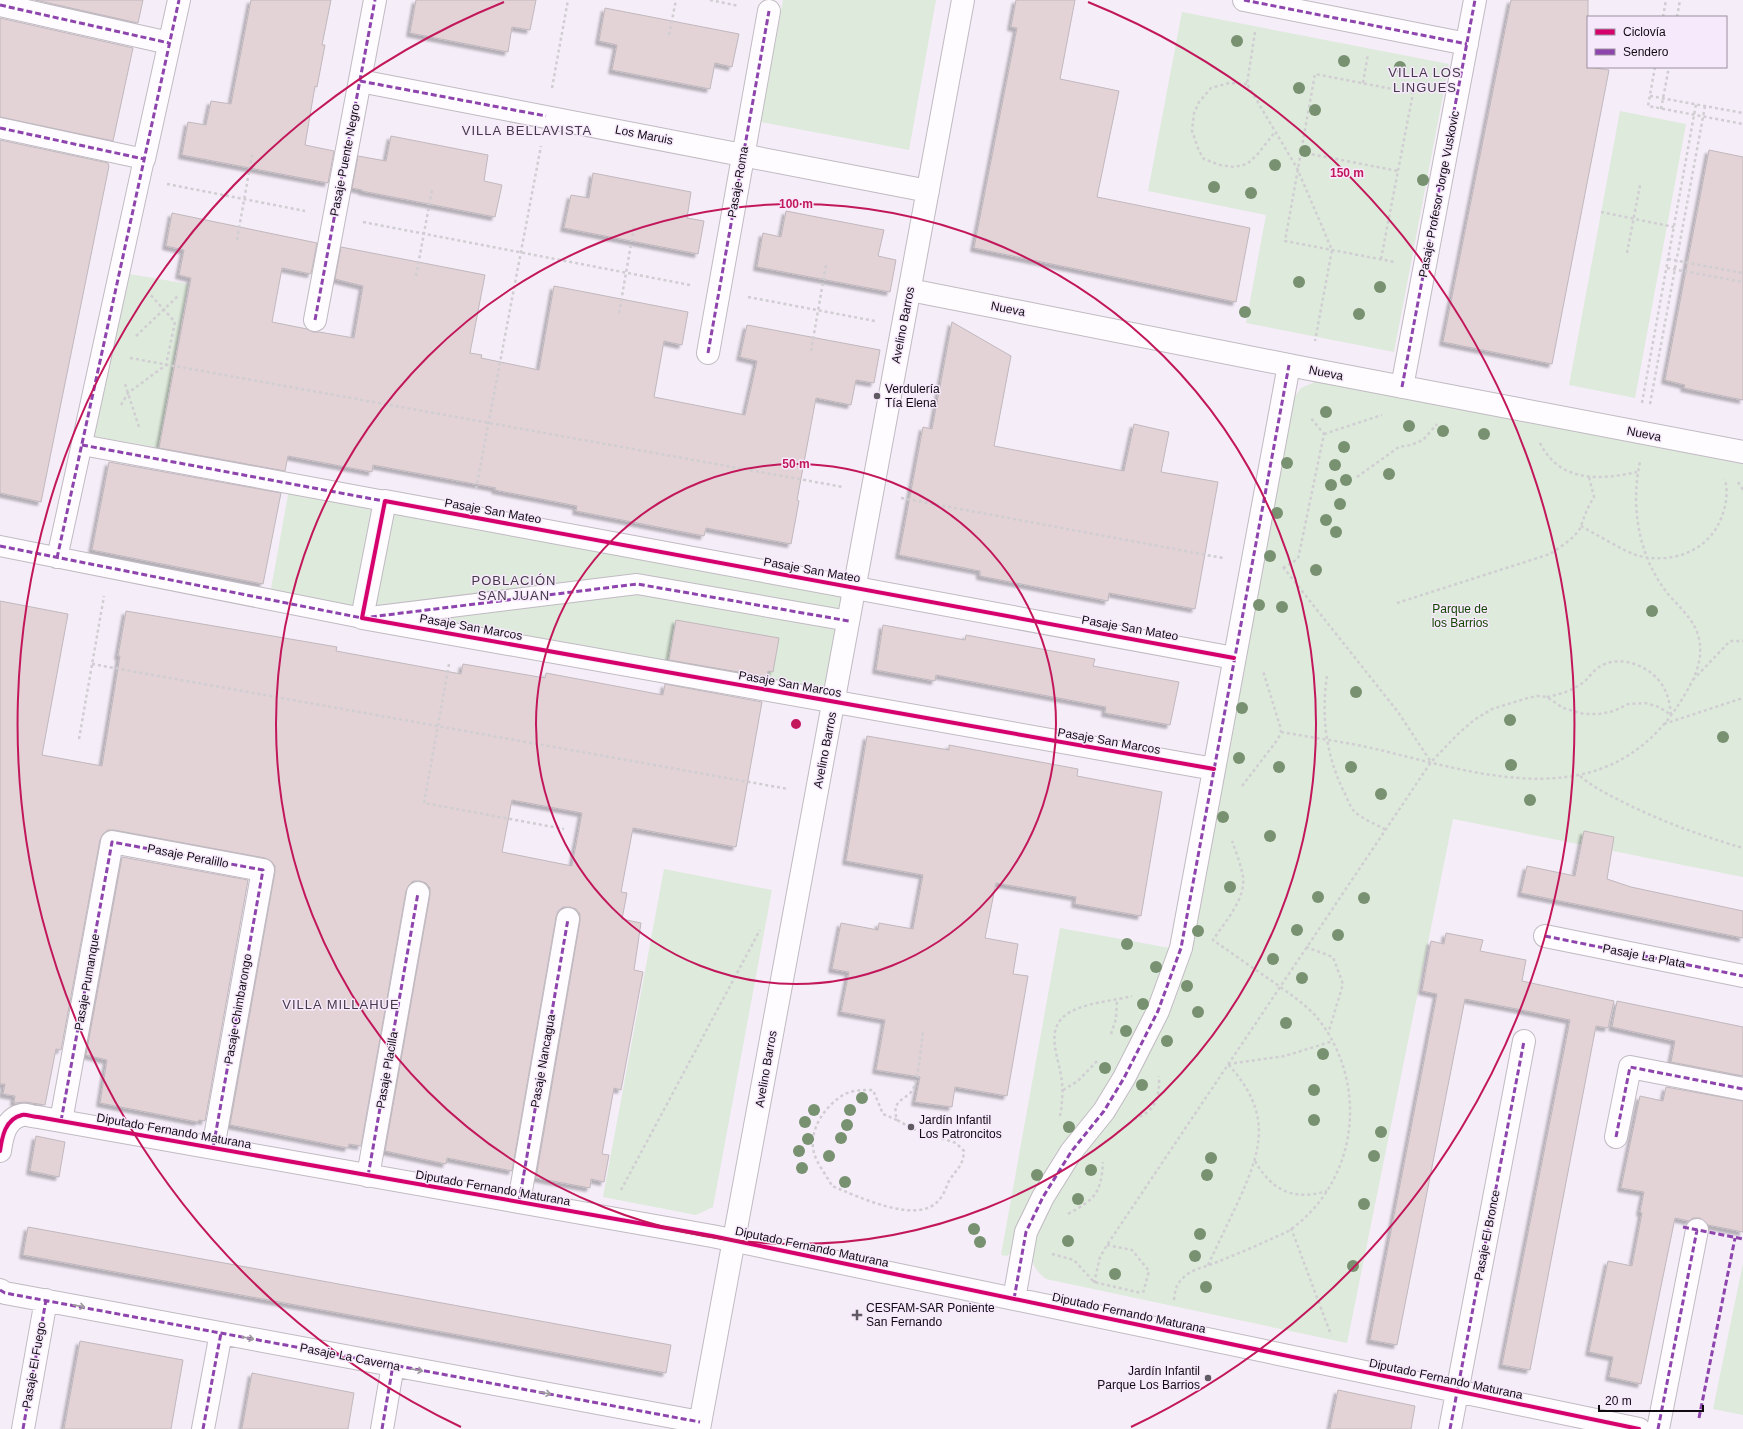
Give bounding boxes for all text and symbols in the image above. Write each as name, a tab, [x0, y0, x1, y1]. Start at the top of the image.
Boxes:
legend	[1587, 16, 1727, 68]
text: Ciclovía	[1623, 25, 1666, 39]
text: Sendero	[1623, 45, 1669, 59]
district label: VILLA LOS LINGUES	[1388, 65, 1462, 95]
street label: Pasaje Puente Negro	[327, 102, 363, 217]
street label: Pasaje Profesor Jorge Vuskovic	[1416, 109, 1462, 279]
district label: VILLA BELLAVISTA	[462, 123, 592, 138]
street label: Los Maruis	[614, 123, 674, 147]
street label: Pasaje Roma	[725, 145, 751, 219]
text: 150 m	[1330, 166, 1364, 180]
text: 100 m	[779, 197, 813, 211]
street label: Avelino Barros	[889, 285, 917, 365]
street label: Nueva	[990, 299, 1027, 319]
street label: Nueva	[1308, 363, 1345, 383]
place label: Verdulería Tía Elena	[885, 382, 940, 410]
marker: Verdulería Tía Elena	[872, 391, 882, 401]
street label: Nueva	[1626, 424, 1663, 444]
text: 50 m	[782, 457, 810, 471]
street label: Pasaje San Mateo	[443, 496, 543, 526]
street label: Pasaje San Mateo	[762, 555, 862, 585]
district label: POBLACIÓN SAN JUAN	[472, 573, 556, 603]
park label: Parque de los Barrios	[1432, 602, 1488, 630]
street label: Pasaje San Marcos	[419, 611, 523, 643]
street label: Pasaje San Mateo	[1080, 613, 1180, 643]
street label: Pasaje San Marcos	[738, 668, 842, 700]
street label: Avelino Barros	[811, 710, 839, 790]
centre of rings	[789, 717, 803, 731]
street label: Pasaje San Marcos	[1057, 725, 1161, 757]
street label: Pasaje Peralillo	[146, 841, 230, 871]
street label: Pasaje Pumanque	[72, 932, 102, 1032]
street label: Pasaje La Plata	[1601, 941, 1687, 971]
street label: Pasaje Chimbarongo	[221, 952, 255, 1065]
district label: VILLA MILLAHUE	[282, 997, 400, 1012]
street label: Pasaje Nancagua	[528, 1013, 558, 1109]
street label: Avelino Barros	[752, 1029, 780, 1109]
street label: Pasaje Placilla	[373, 1030, 401, 1110]
street label: Diputado Fernando Maturana	[96, 1110, 253, 1152]
place label: Jardín Infantil Los Patroncitos	[919, 1113, 1002, 1141]
marker: Jardín Infantil Los Patroncitos	[906, 1122, 916, 1132]
street label: Diputado Fernando Maturana	[415, 1167, 572, 1209]
street label: Pasaje El Bronce	[1471, 1188, 1503, 1282]
street label: Diputado Fernando Maturana	[734, 1224, 890, 1270]
street label: Diputado Fernando Maturana	[1051, 1290, 1207, 1336]
place label: CESFAM-SAR Poniente San Fernando	[866, 1301, 995, 1329]
one-way arrow	[72, 1303, 85, 1311]
marker: CESFAM-SAR Poniente San Fernando	[851, 1309, 863, 1321]
street label: Pasaje El Fuego	[19, 1320, 49, 1410]
one-way arrow	[241, 1334, 254, 1342]
street label: Pasaje La Caverna	[299, 1340, 402, 1374]
street label: Diputado Fernando Maturana	[1368, 1356, 1524, 1402]
place label: Jardín Infantil Parque Los Barrios	[1097, 1364, 1200, 1392]
one-way arrow	[410, 1366, 423, 1374]
marker: Jardín Infantil Parque Los Barrios	[1203, 1373, 1213, 1383]
scale bar	[1599, 1387, 1703, 1413]
one-way arrow	[538, 1390, 551, 1398]
text: 20 m	[1605, 1394, 1632, 1408]

